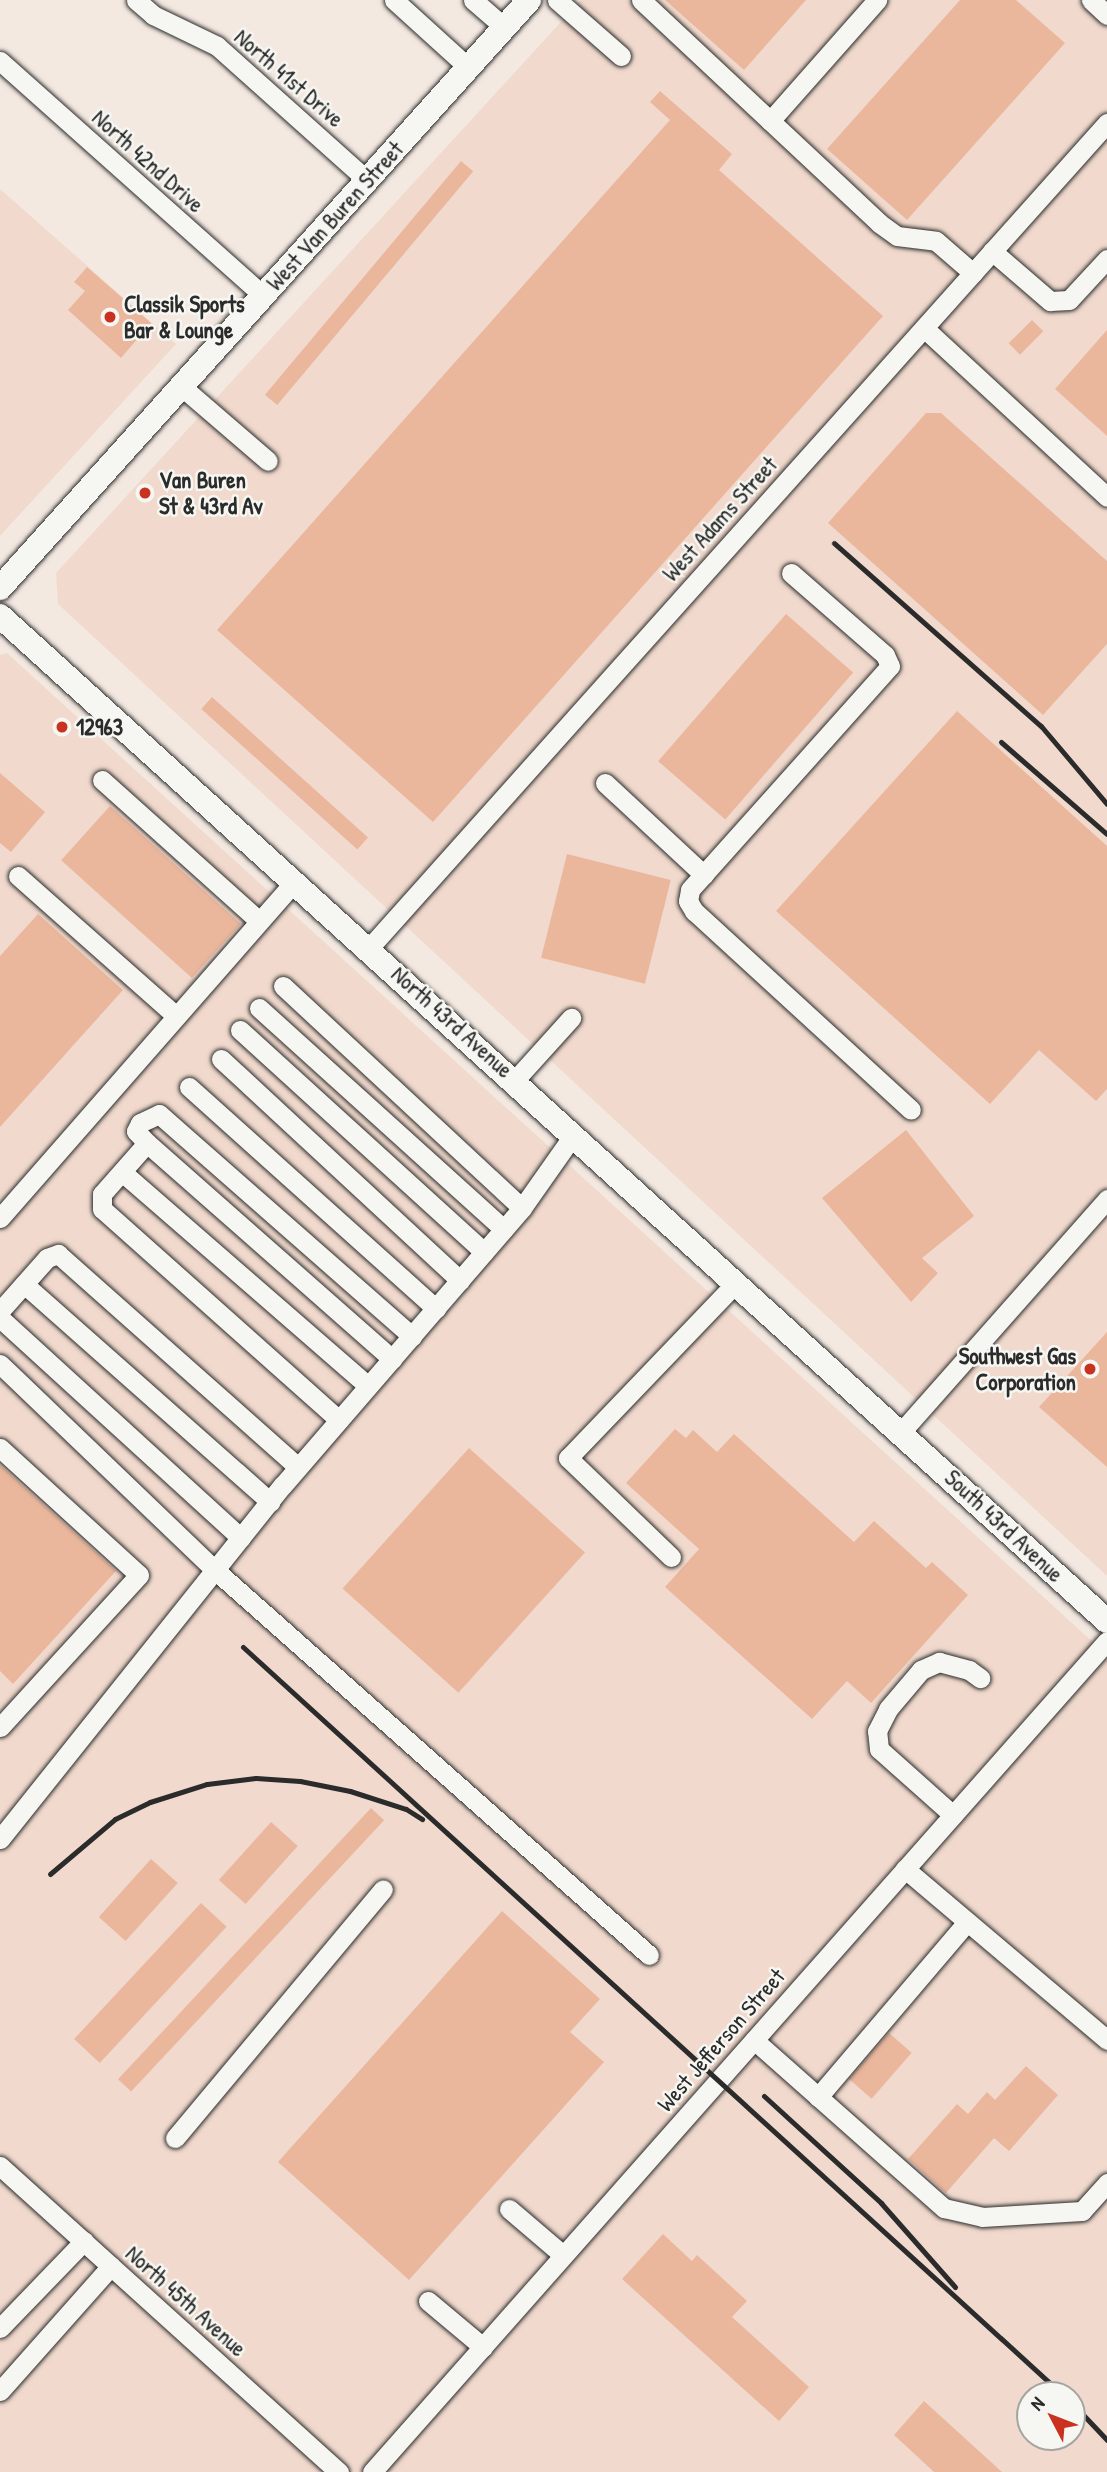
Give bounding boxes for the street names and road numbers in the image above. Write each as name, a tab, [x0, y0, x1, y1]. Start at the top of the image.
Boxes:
street label: North 41st Drive	[229, 23, 349, 133]
street label: North 42nd Drive	[87, 104, 209, 218]
street label: West Van Buren Street	[261, 136, 409, 296]
street label: West Adams Street	[657, 451, 783, 587]
street label: North 43rd Avenue	[386, 960, 518, 1084]
street label: South 43rd Avenue	[939, 1464, 1069, 1588]
street label: West Jefferson Street	[651, 1963, 791, 2117]
street label: North 45th Avenue	[120, 2240, 252, 2362]

